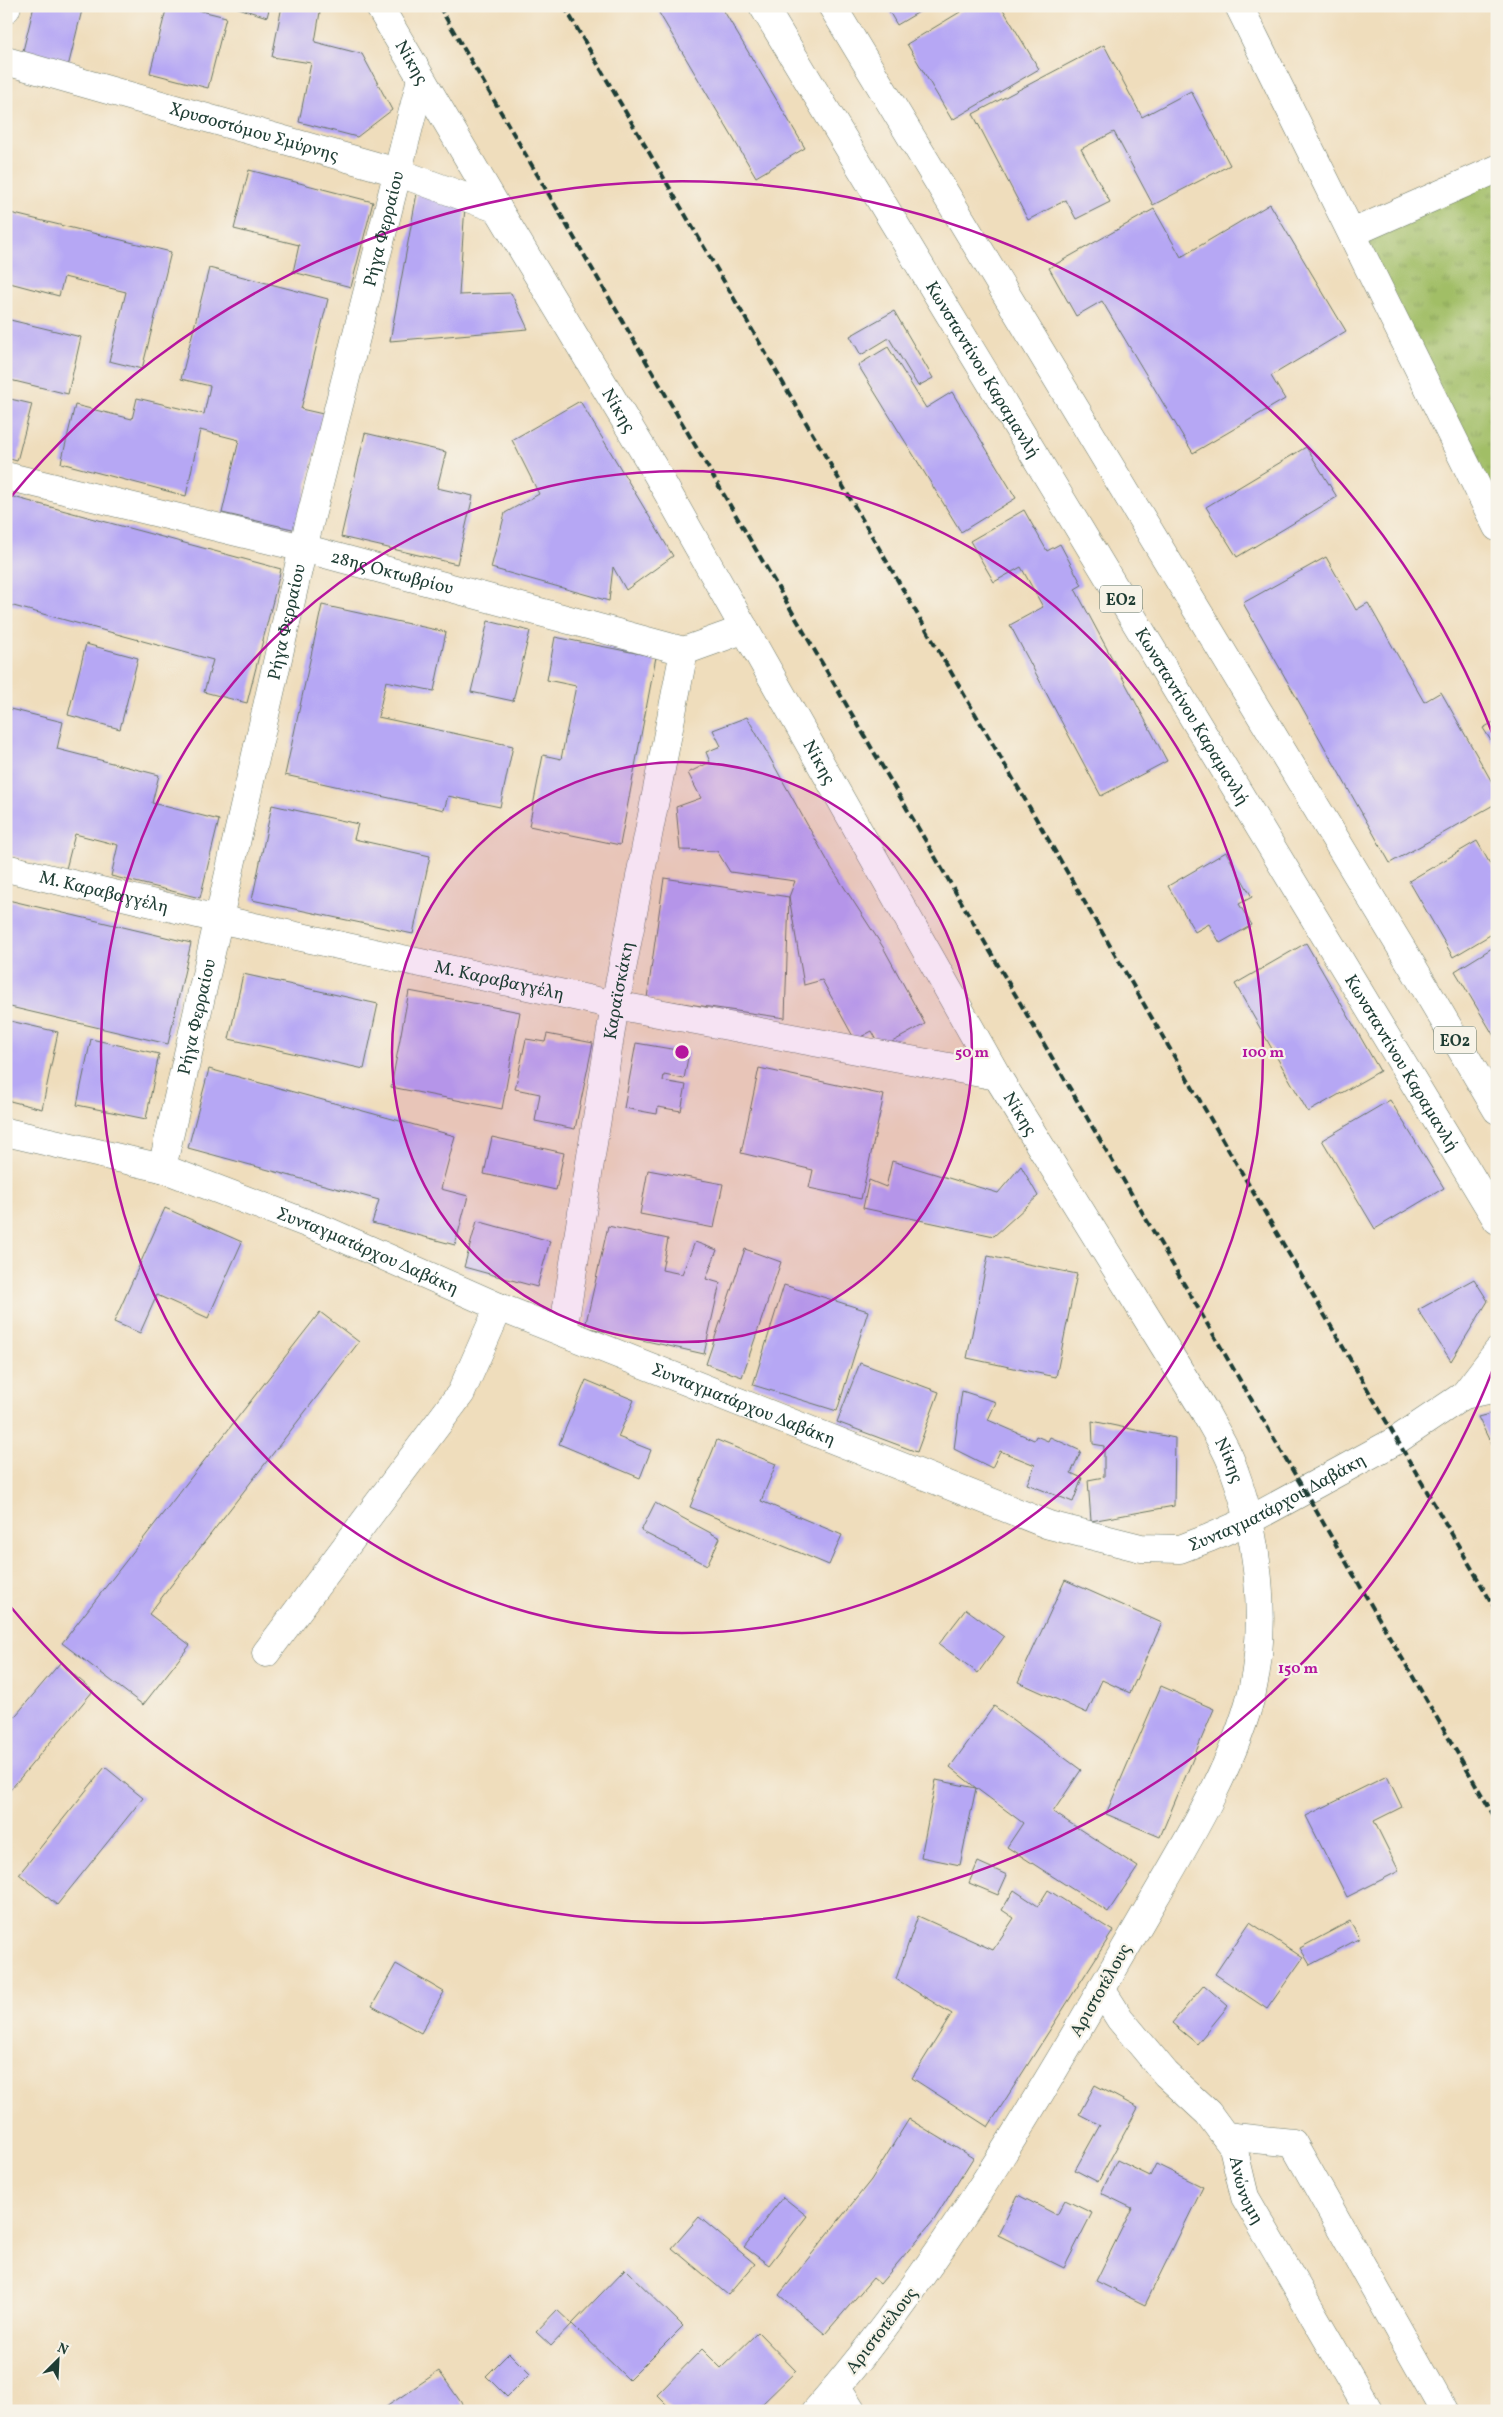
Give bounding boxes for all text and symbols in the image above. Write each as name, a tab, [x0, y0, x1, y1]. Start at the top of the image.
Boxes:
street label: Νίκης	[388, 36, 433, 90]
street label: Χρυσοστόμου Σμύρνης	[166, 97, 341, 169]
street label: Ρήγα Φερραίου	[358, 169, 411, 289]
street label: Κωνσταντίνου Καραμανλή	[918, 277, 1045, 464]
street label: Νίκης	[595, 384, 641, 438]
street label: 28ης Οκτωβρίου	[328, 545, 456, 602]
street label: Ρήγα Φερραίου	[262, 562, 313, 683]
road number: ΕΟ2	[1100, 586, 1142, 612]
street label: Κωνσταντίνου Καραμανλή	[1128, 624, 1254, 811]
street label: Νίκης	[796, 736, 841, 790]
street label: Μ. Καραβαγγέλη	[37, 865, 171, 921]
street label: Καραϊσκάκη	[599, 940, 641, 1042]
street label: Μ. Καραβαγγέλη	[432, 955, 567, 1008]
street label: Ρήγα Φερραίου	[173, 957, 223, 1078]
street label: Κωνσταντίνου Καραμανλή	[1337, 970, 1464, 1157]
road number: ΕΟ2	[1434, 1026, 1476, 1054]
centre of rings	[673, 1043, 691, 1061]
text: 50 m	[955, 1043, 989, 1064]
text: 100 m	[1242, 1043, 1285, 1064]
street label: Νίκης	[996, 1088, 1042, 1141]
street label: Συνταγματάρχου Δαβάκη	[273, 1202, 463, 1302]
street label: Συνταγματάρχου Δαβάκη	[647, 1358, 839, 1453]
street label: Νίκης	[1207, 1433, 1249, 1487]
street label: Συνταγματάρχου Δαβάκη	[1185, 1448, 1371, 1559]
text: 150 m	[1278, 1659, 1318, 1680]
street label: Αριστοτέλους	[1064, 1940, 1138, 2042]
street label: Ανώνυμη	[1222, 2154, 1269, 2229]
street label: Αριστοτέλους	[840, 2282, 924, 2380]
north arrow	[32, 2334, 82, 2384]
text: N	[54, 2339, 71, 2360]

